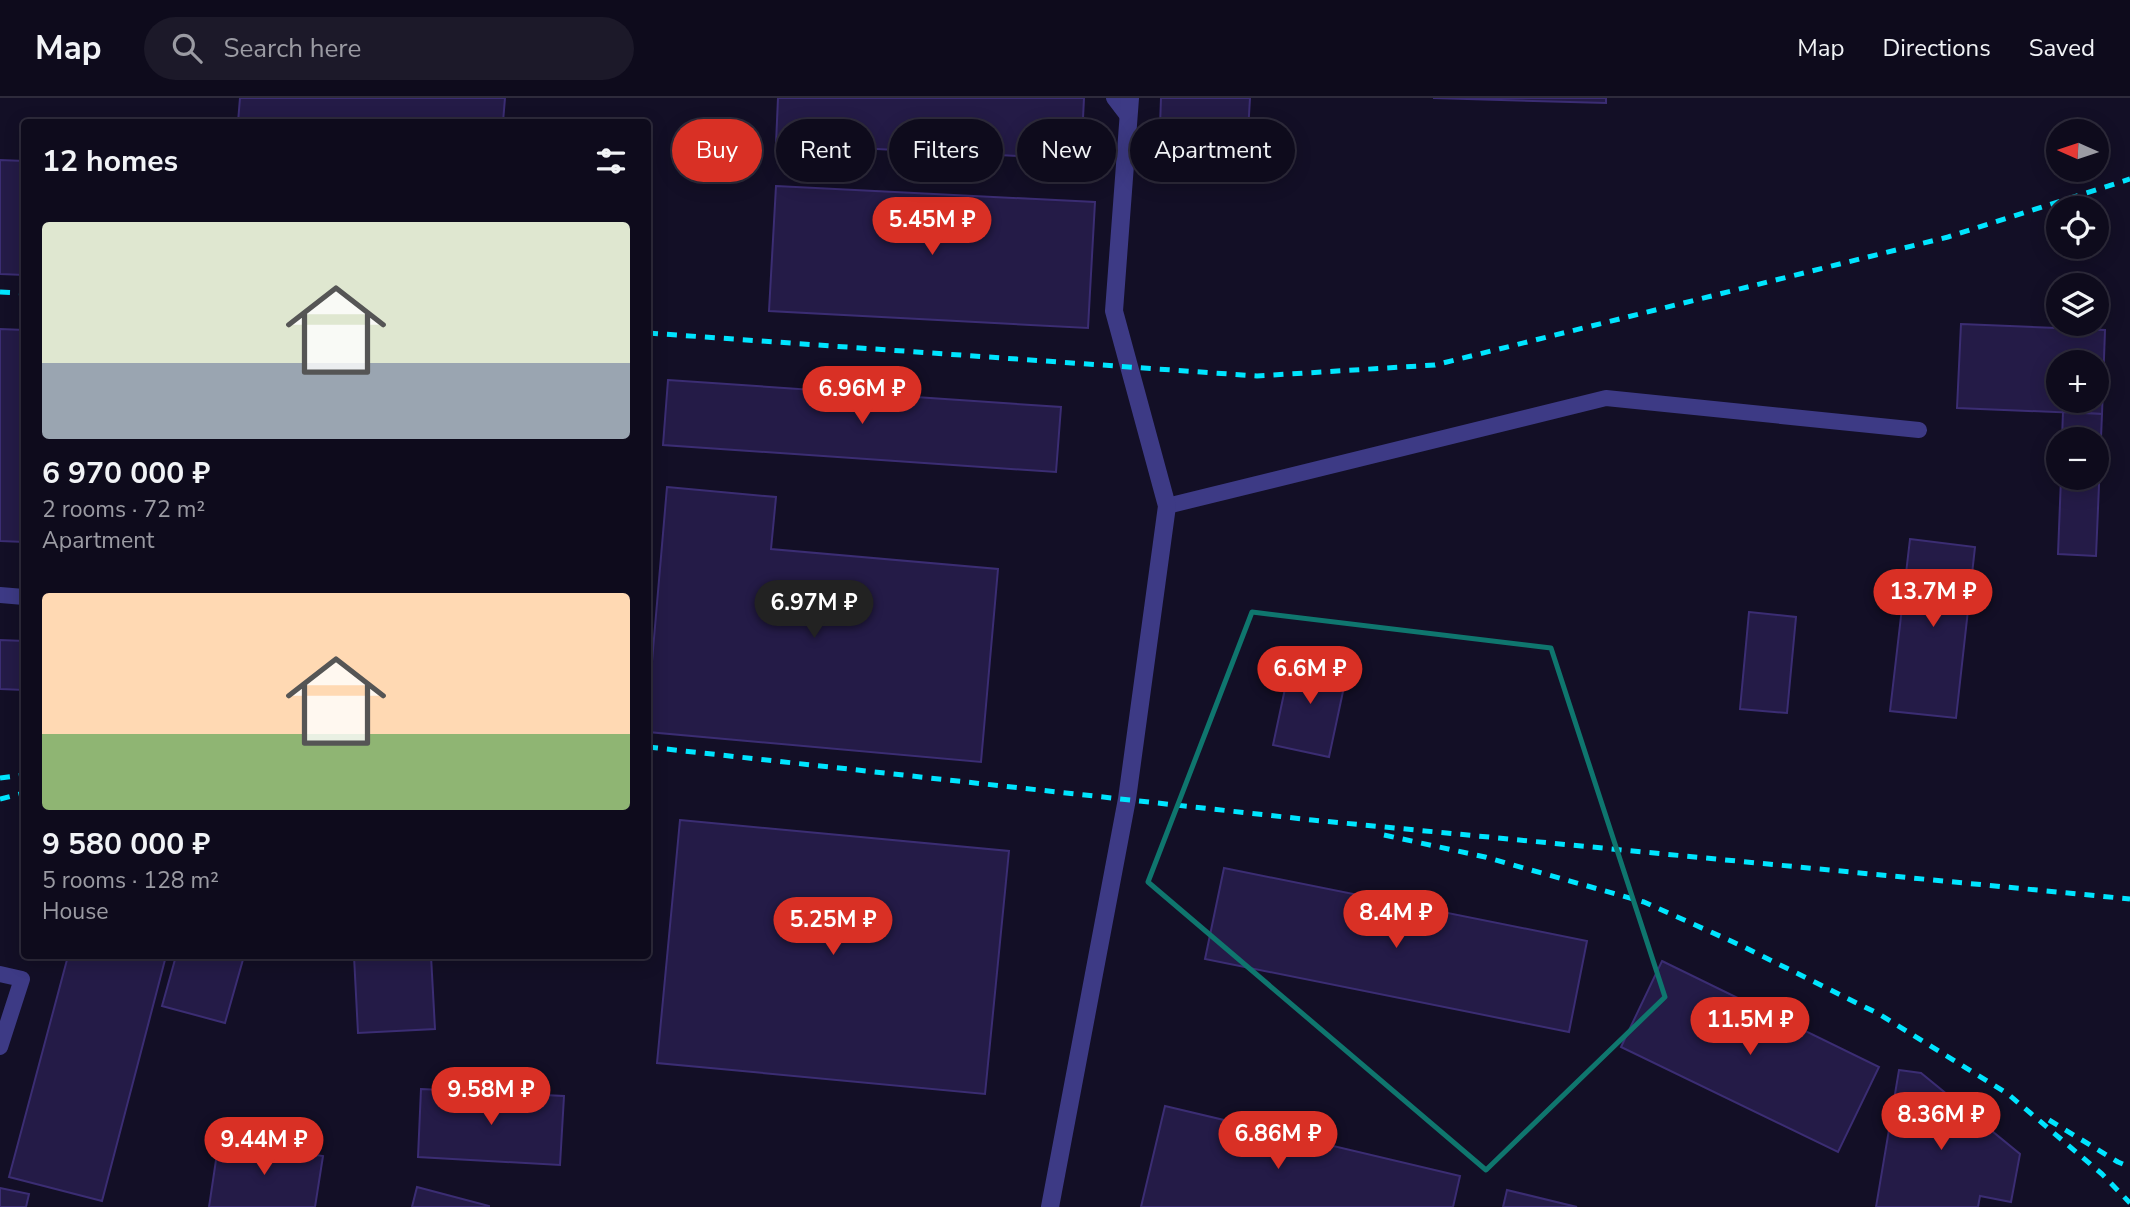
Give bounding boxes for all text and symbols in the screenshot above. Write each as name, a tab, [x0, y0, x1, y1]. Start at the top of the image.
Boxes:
search box	[144, 17, 634, 80]
text: Map	[35, 26, 102, 71]
icon: search	[168, 29, 206, 67]
text: Search here	[224, 31, 361, 66]
text: Map	[1797, 32, 1844, 64]
text: Directions	[1882, 32, 1991, 64]
text: Saved	[2029, 32, 2095, 64]
chip: Buy	[672, 119, 762, 182]
chip: Rent	[776, 119, 875, 182]
chip: Filters	[889, 119, 1003, 182]
chip: New	[1017, 119, 1116, 182]
chip: Apartment	[1130, 119, 1295, 182]
north arrow	[2046, 119, 2109, 182]
map controls	[2046, 119, 2109, 490]
text: 12 homes	[42, 141, 178, 182]
icon: filters	[592, 142, 630, 180]
button: locate	[2046, 196, 2109, 259]
pin: 5.45M ₽	[867, 198, 997, 257]
text: 5.45M ₽	[888, 204, 976, 235]
icon: home	[273, 267, 399, 393]
button: layers	[2046, 273, 2109, 336]
button: +	[2046, 350, 2109, 413]
pin: 6.96M ₽	[797, 366, 927, 426]
text: 6.96M ₽	[818, 373, 906, 404]
button: −	[2046, 427, 2109, 490]
text: 6 970 000 ₽	[42, 453, 210, 494]
text: 2 rooms · 72 m²	[42, 494, 205, 525]
text: Apartment	[42, 525, 154, 556]
pin: 13.7M ₽	[1868, 570, 1998, 629]
text: 13.7M ₽	[1889, 576, 1977, 607]
pin: 6.97M ₽	[749, 580, 879, 640]
text: 6.97M ₽	[770, 587, 858, 618]
icon: home	[273, 638, 399, 764]
pin: 6.6M ₽	[1253, 646, 1367, 706]
text: 6.6M ₽	[1273, 653, 1347, 684]
text: 9 580 000 ₽	[42, 824, 210, 865]
text: 5 rooms · 128 m²	[42, 865, 219, 896]
pin: 8.4M ₽	[1339, 890, 1453, 950]
text: House	[42, 896, 109, 927]
text: 8.4M ₽	[1359, 897, 1433, 928]
pin: 5.25M ₽	[768, 898, 898, 957]
text: 5.25M ₽	[789, 904, 877, 935]
pin: 11.5M ₽	[1685, 998, 1815, 1057]
text: 11.5M ₽	[1706, 1004, 1794, 1035]
pin: 9.58M ₽	[426, 1068, 556, 1127]
text: 9.58M ₽	[447, 1074, 535, 1105]
pin: 8.36M ₽	[1876, 1093, 2006, 1152]
text: 8.36M ₽	[1897, 1099, 1985, 1130]
pin: 6.86M ₽	[1213, 1112, 1343, 1171]
pin: 9.44M ₽	[199, 1118, 329, 1177]
text: 6.86M ₽	[1234, 1118, 1322, 1149]
text: 9.44M ₽	[220, 1124, 308, 1155]

